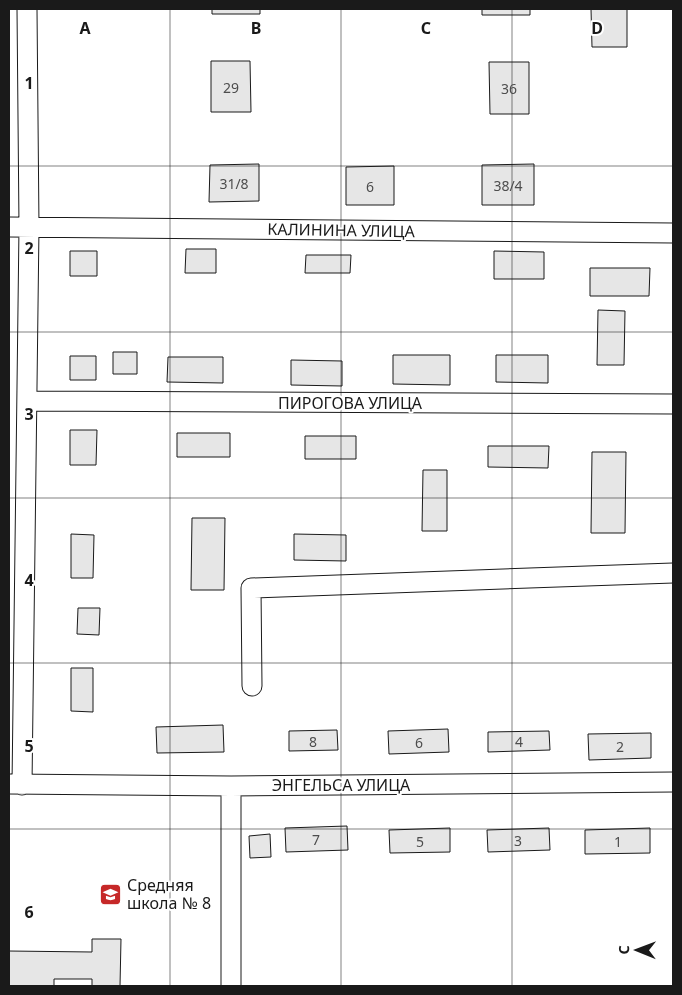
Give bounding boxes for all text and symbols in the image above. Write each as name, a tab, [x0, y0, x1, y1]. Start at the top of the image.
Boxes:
text: A	[79, 17, 91, 39]
text: B	[251, 17, 261, 39]
text: C	[421, 17, 431, 39]
text: D	[591, 17, 603, 39]
text: 1	[24, 72, 34, 94]
house number: 29	[223, 78, 239, 97]
house number: 36	[501, 79, 517, 98]
house number: 31/8	[219, 174, 249, 193]
house number: 38/4	[493, 176, 523, 195]
house number: 6	[366, 177, 374, 196]
street label: КАЛИНИНА УЛИЦА	[267, 218, 416, 242]
text: 2	[24, 237, 34, 259]
street label: ПИРОГОВА УЛИЦА	[278, 392, 423, 414]
text: 3	[24, 403, 34, 425]
text: 4	[24, 569, 34, 591]
house number: 8	[309, 732, 317, 751]
house number: 4	[515, 732, 523, 751]
house number: 6	[415, 733, 423, 752]
text: 5	[24, 735, 34, 757]
house number: 2	[616, 737, 624, 756]
street label: ЭНГЕЛЬСА УЛИЦА	[272, 774, 411, 796]
house number: 7	[312, 830, 320, 849]
house number: 3	[514, 831, 522, 850]
house number: 5	[416, 832, 424, 851]
house number: 1	[614, 832, 622, 851]
place label: Средняя школа № 8	[127, 874, 211, 914]
school or university icon: Средняя школа № 8	[99, 882, 123, 906]
text: 6	[24, 901, 34, 923]
north arrow	[612, 925, 662, 975]
text: С	[614, 945, 633, 954]

